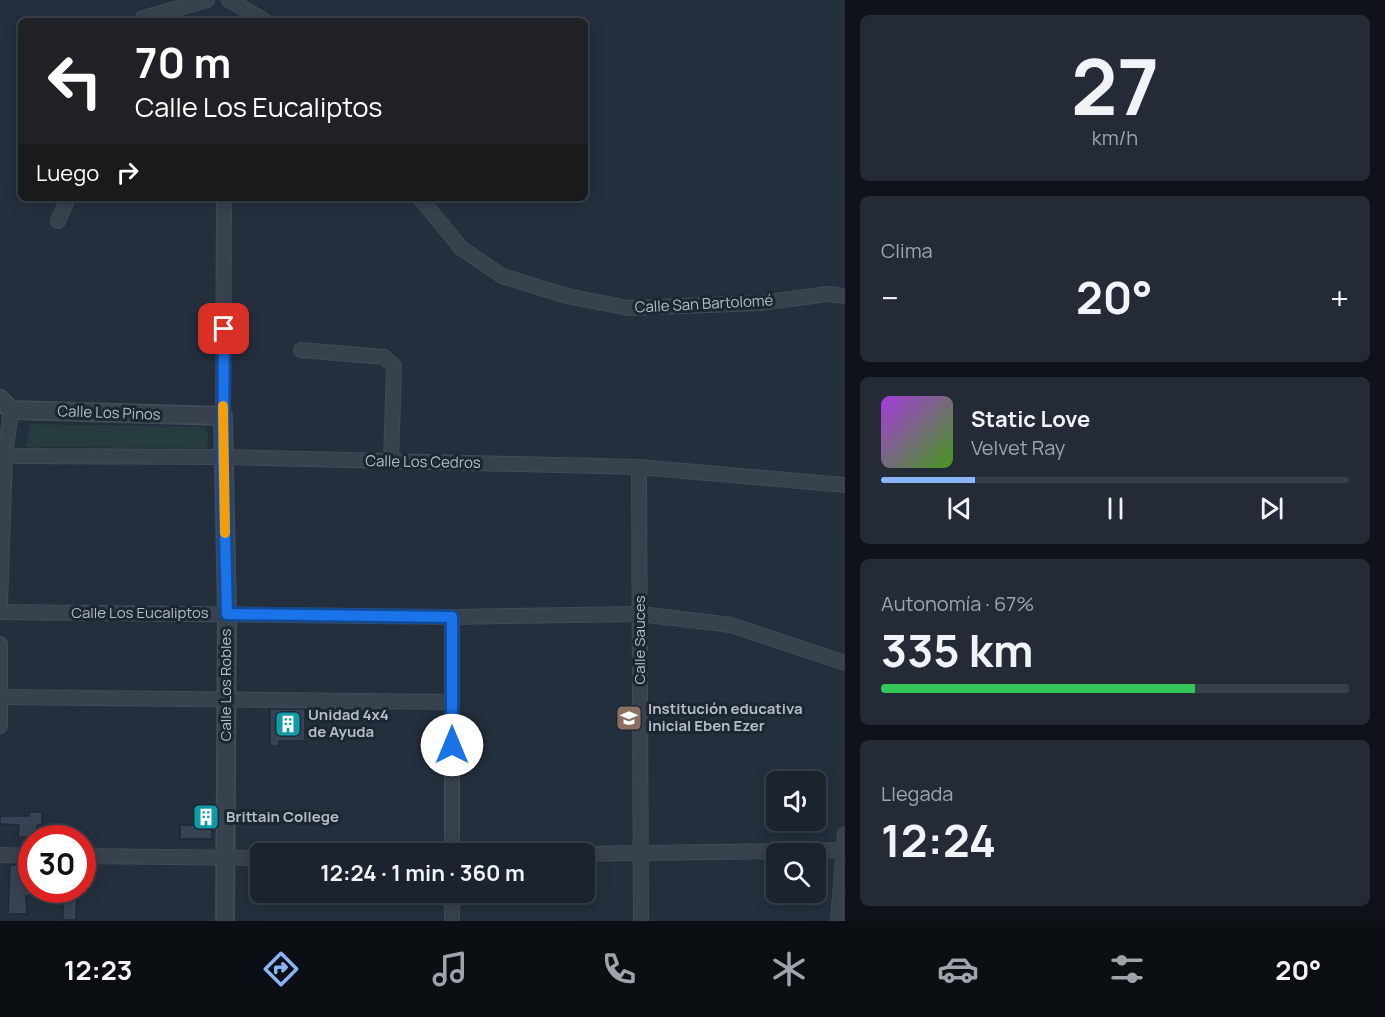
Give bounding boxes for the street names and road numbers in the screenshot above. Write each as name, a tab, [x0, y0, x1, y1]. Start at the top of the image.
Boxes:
street label: Calle San Bartolomé	[634, 289, 774, 318]
street label: Calle Los Pinos	[57, 400, 161, 425]
street label: Calle Los Cedros	[365, 450, 481, 473]
street label: Calle Sauces	[629, 595, 650, 685]
street label: Calle Los Eucaliptos	[71, 602, 209, 623]
street label: Calle Los Robles	[215, 629, 236, 741]

